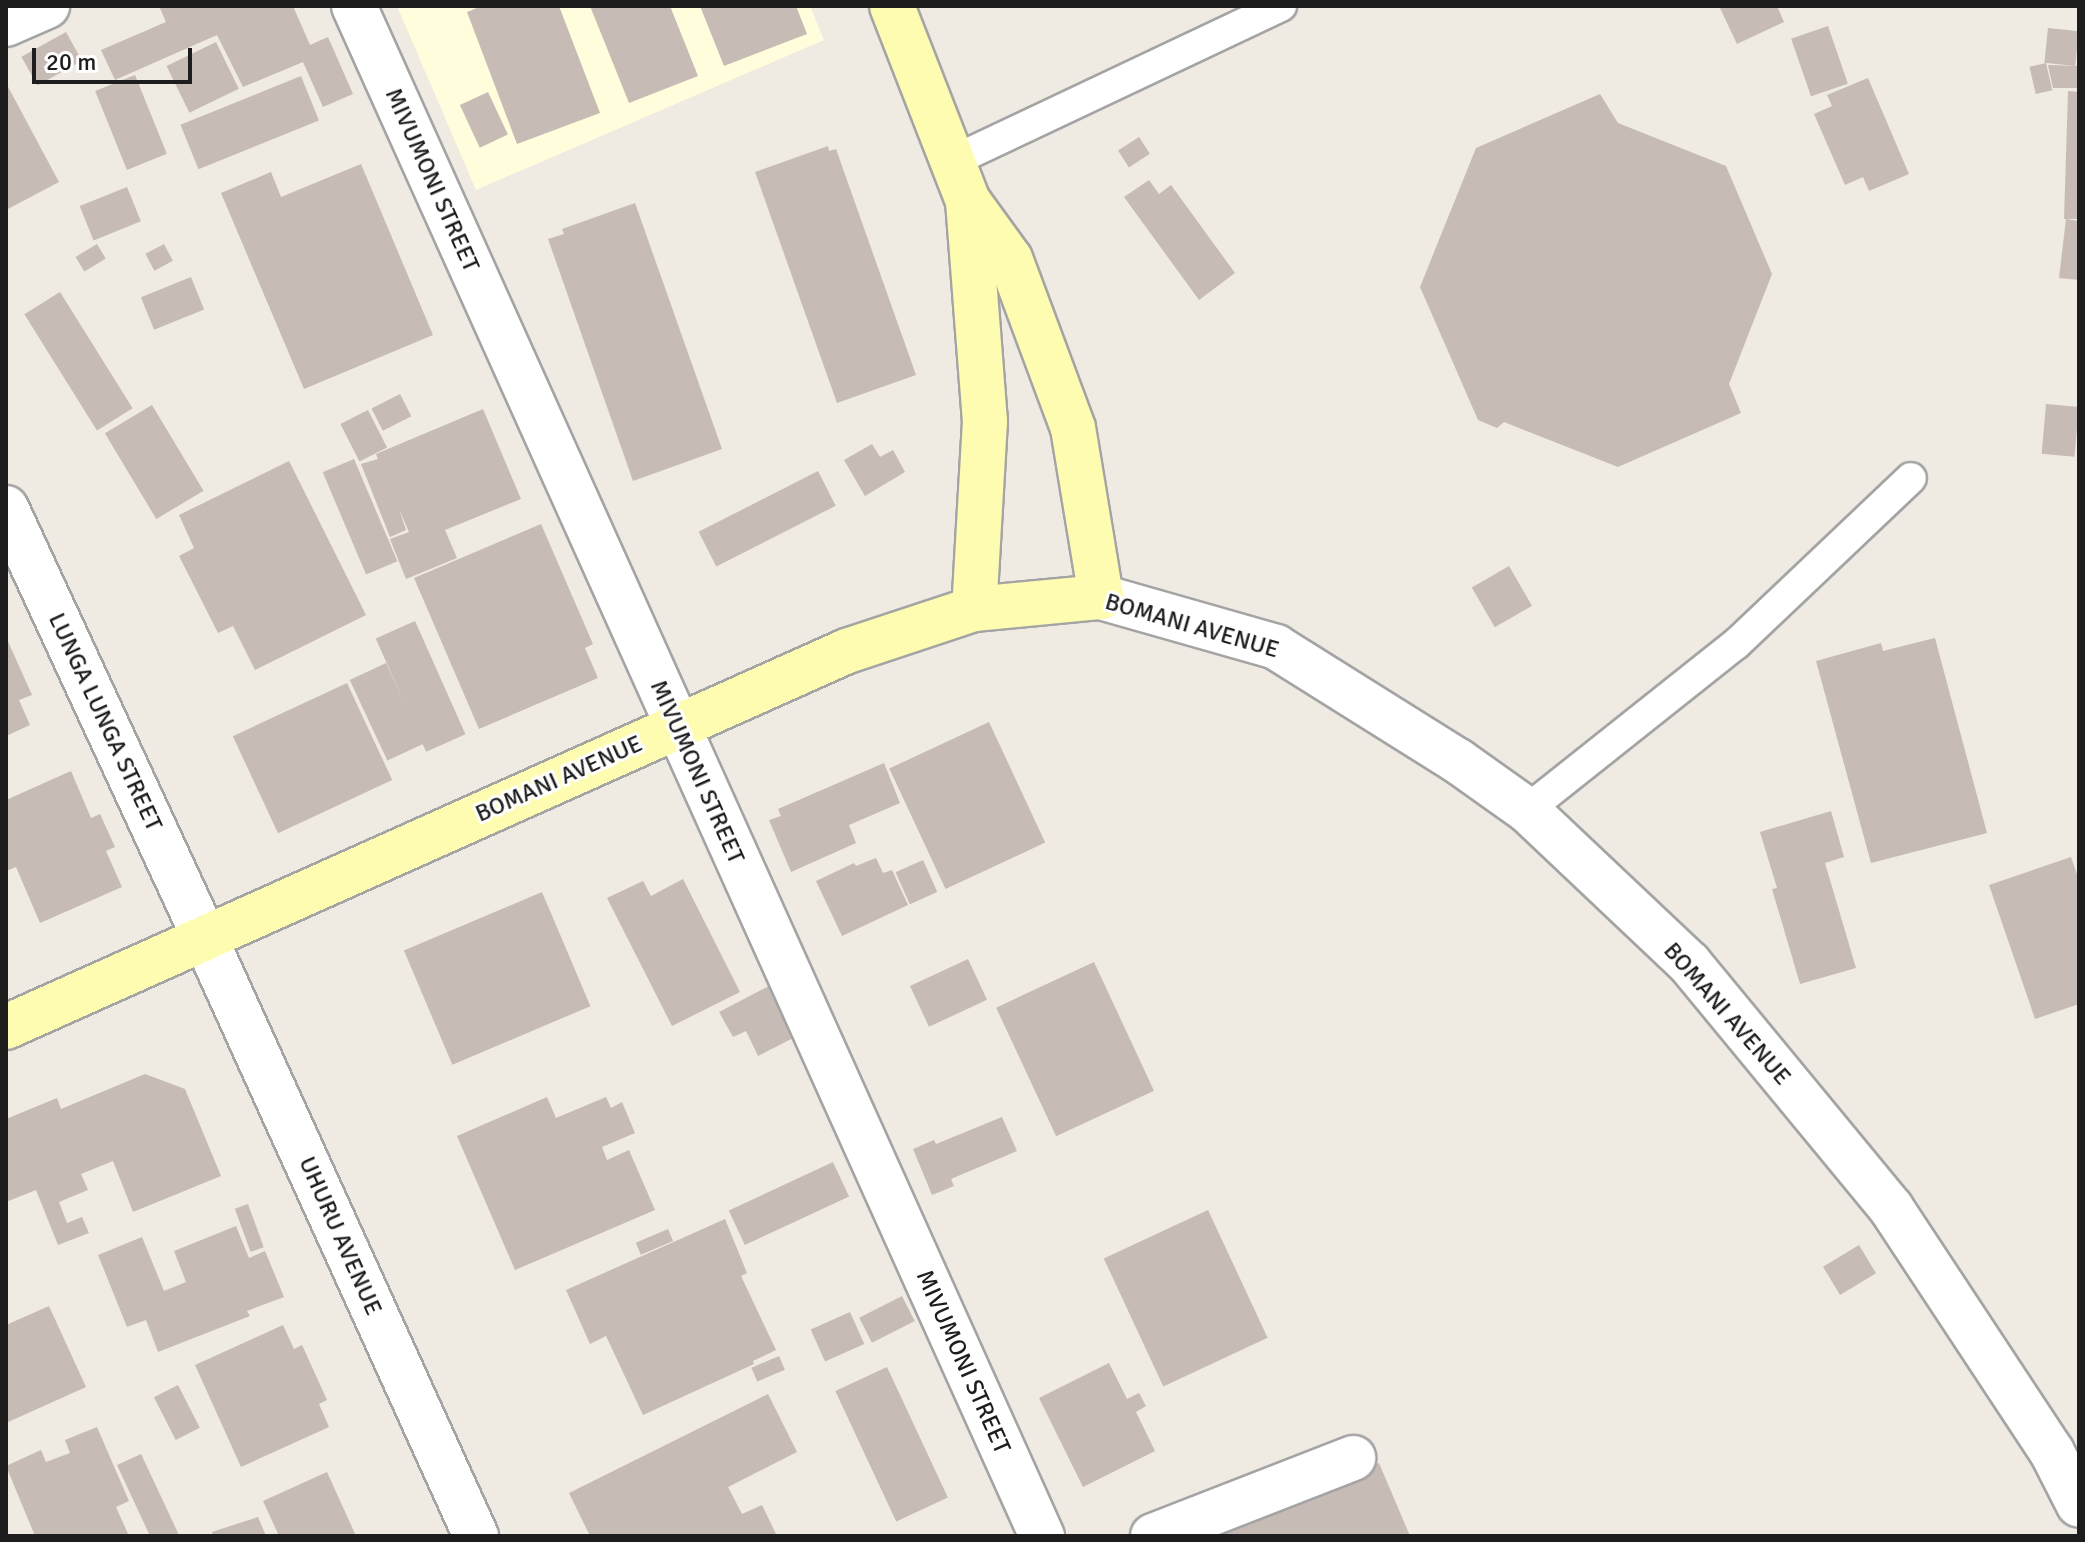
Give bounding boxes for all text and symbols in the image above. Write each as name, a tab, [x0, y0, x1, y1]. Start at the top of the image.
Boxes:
scale bar	[36, 32, 196, 82]
text: 20 m	[46, 47, 96, 77]
street label: MIVUMONI STREET	[379, 84, 485, 276]
street label: BOMANI AVENUE	[1102, 587, 1282, 665]
street label: LUNGA LUNGA STREET	[42, 608, 168, 836]
street label: MIVUMONI STREET	[644, 676, 750, 868]
street label: BOMANI AVENUE	[471, 729, 647, 829]
street label: BOMANI AVENUE	[1657, 937, 1797, 1091]
street label: UHURU AVENUE	[292, 1152, 388, 1320]
street label: MIVUMONI STREET	[910, 1266, 1016, 1458]

